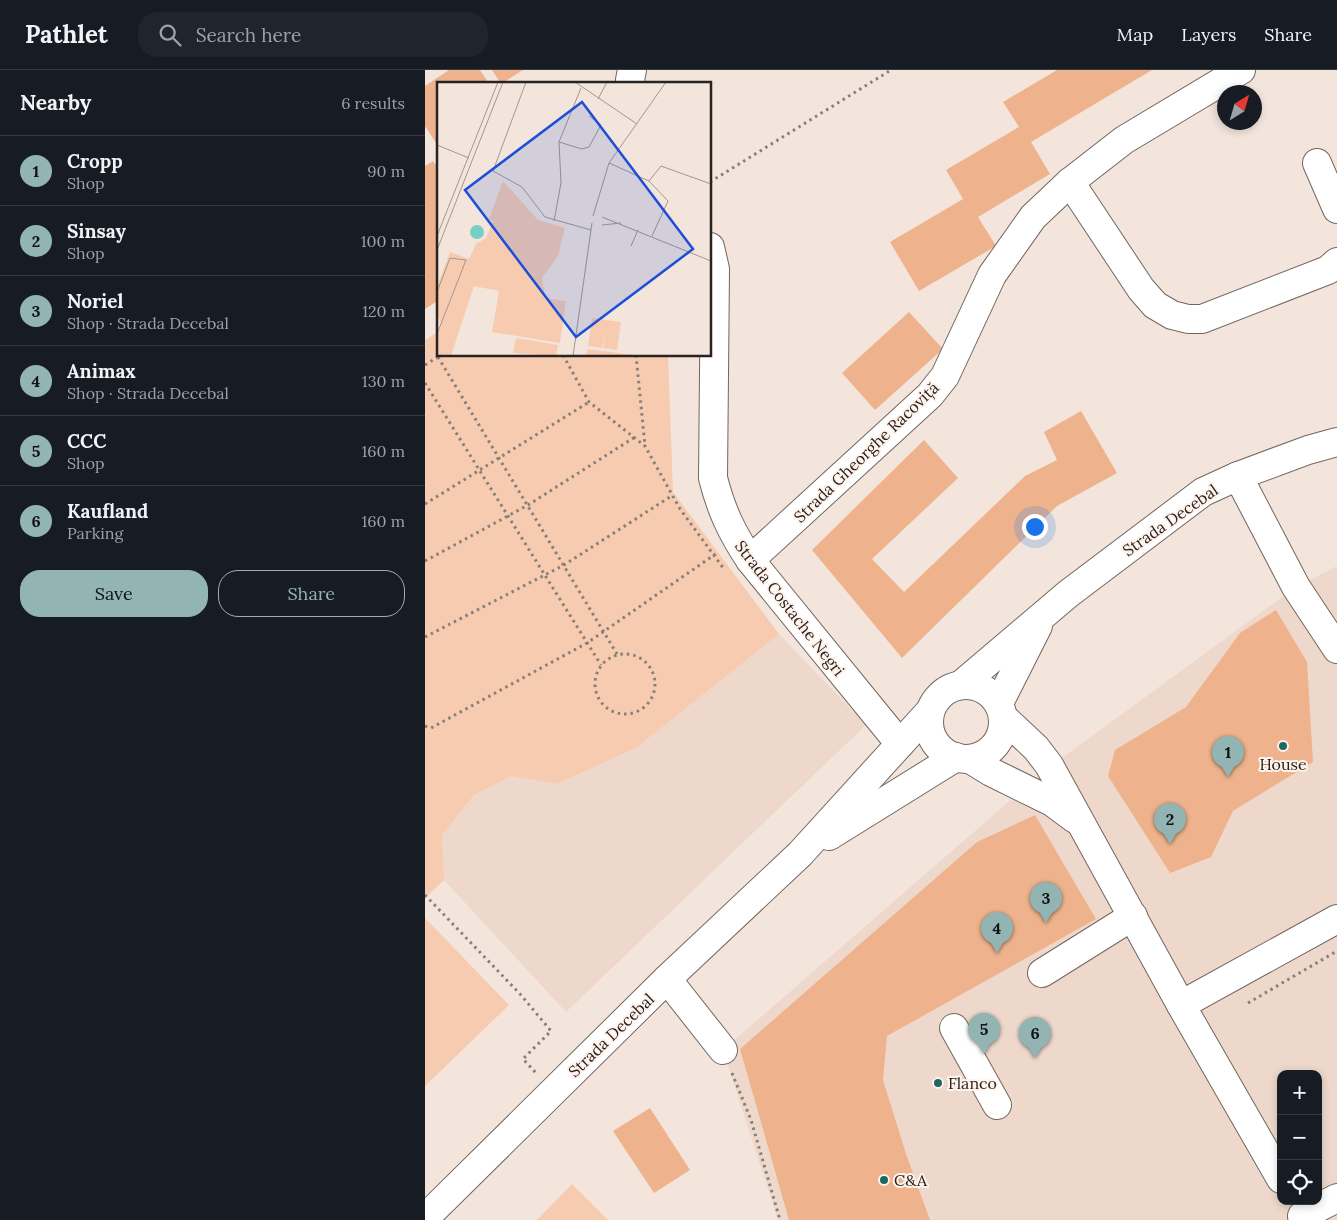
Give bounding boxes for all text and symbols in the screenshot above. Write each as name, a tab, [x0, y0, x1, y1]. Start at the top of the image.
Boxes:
search box	[138, 12, 488, 57]
text: Pathlet	[25, 19, 108, 50]
icon: search	[156, 21, 184, 49]
text: Search here	[196, 23, 301, 47]
text: Map	[1117, 23, 1153, 46]
text: Layers	[1181, 23, 1236, 46]
text: Share	[1264, 23, 1312, 46]
inset map	[437, 82, 711, 356]
north arrow	[1217, 85, 1262, 130]
text: Nearby	[20, 89, 91, 116]
text: 6 results	[341, 93, 405, 113]
text: Cropp	[67, 149, 123, 173]
text: 1	[33, 161, 39, 181]
text: 90 m	[367, 161, 405, 181]
text: Shop	[67, 173, 105, 193]
text: Sinsay	[67, 219, 126, 243]
text: 2	[32, 231, 40, 251]
text: 100 m	[361, 231, 405, 251]
text: Shop	[67, 243, 105, 263]
text: Noriel	[67, 289, 123, 313]
text: 3	[32, 301, 40, 321]
text: 120 m	[362, 301, 405, 321]
text: Shop · Strada Decebal	[67, 313, 229, 333]
text: Animax	[67, 359, 136, 383]
text: 4	[32, 371, 40, 391]
text: 130 m	[362, 371, 405, 391]
street label: Strada Gheorghe Racoviță	[789, 377, 943, 527]
text: Shop · Strada Decebal	[67, 383, 229, 403]
text: CCC	[67, 429, 106, 453]
text: 5	[32, 441, 40, 461]
text: 160 m	[361, 441, 405, 461]
text: Shop	[67, 453, 105, 473]
street label: Strada Decebal	[1118, 480, 1222, 560]
text: Kaufland	[67, 499, 148, 523]
text: 6	[31, 511, 41, 531]
text: 160 m	[361, 511, 405, 531]
your location	[1022, 514, 1048, 540]
text: Parking	[67, 523, 123, 543]
street label: Strada Costache Negri	[731, 536, 849, 680]
button: Save	[20, 570, 208, 617]
button: Share	[218, 570, 405, 617]
pin: 1	[1212, 736, 1244, 777]
marker: House	[1277, 740, 1289, 752]
place label: House	[1259, 754, 1307, 774]
pin: 2	[1154, 803, 1186, 844]
pin: 3	[1030, 882, 1062, 923]
pin: 4	[981, 912, 1013, 953]
street label: Strada Decebal	[564, 989, 658, 1081]
pin: 5	[968, 1013, 1000, 1054]
pin: 6	[1019, 1017, 1051, 1058]
map controls	[1277, 1070, 1322, 1205]
button: +	[1277, 1070, 1322, 1115]
place label: Flanco	[948, 1073, 997, 1093]
marker: Flanco	[932, 1077, 944, 1089]
button: −	[1277, 1115, 1322, 1160]
button: locate	[1277, 1160, 1322, 1205]
place label: C&A	[894, 1170, 928, 1190]
marker: C&A	[878, 1174, 890, 1186]

